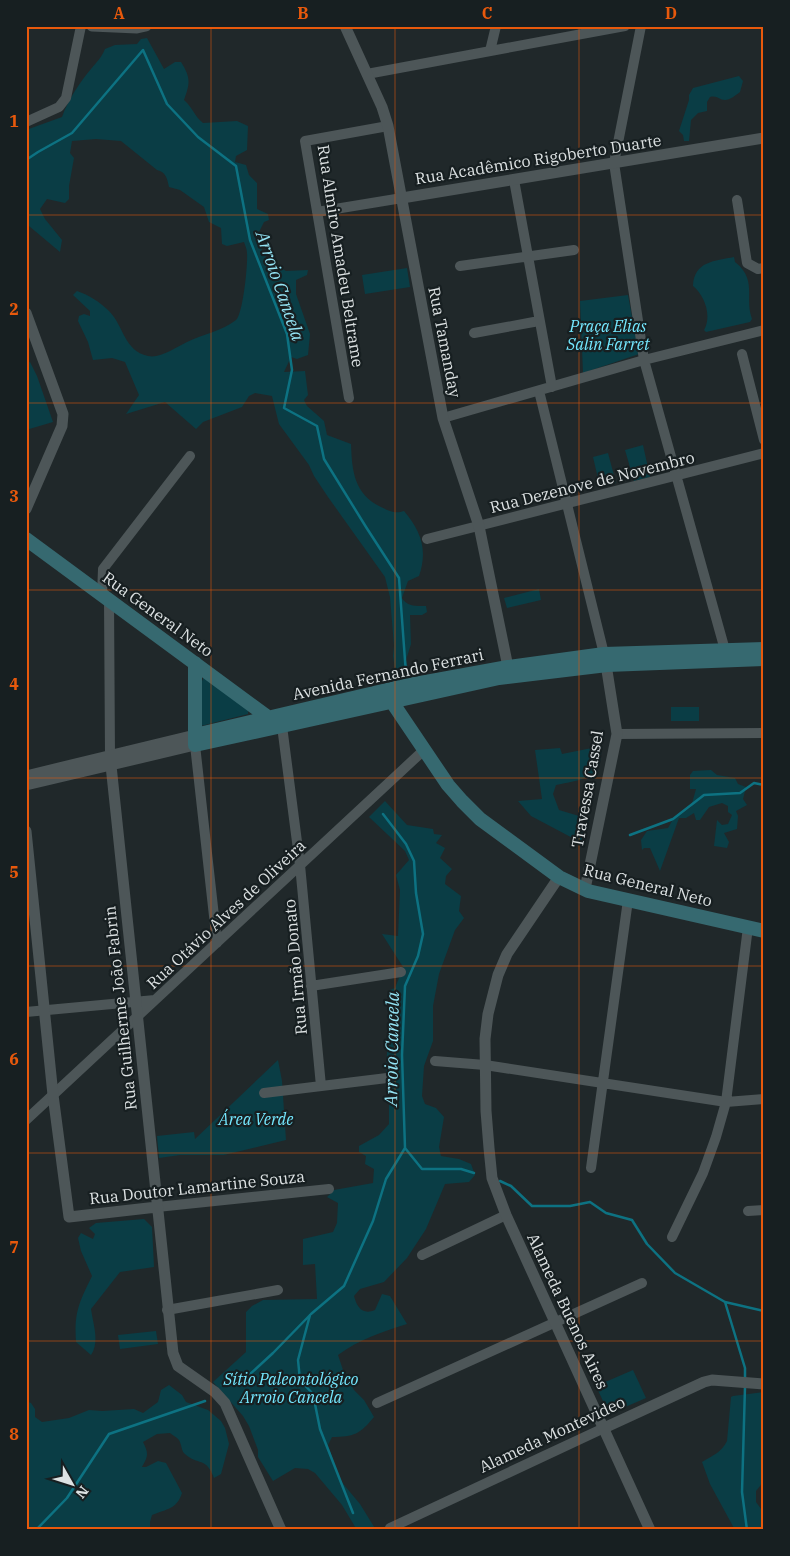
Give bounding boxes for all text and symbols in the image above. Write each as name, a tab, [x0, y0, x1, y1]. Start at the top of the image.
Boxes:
text: A	[113, 3, 125, 23]
text: B	[297, 3, 309, 23]
text: C	[482, 3, 492, 23]
text: D	[665, 3, 677, 23]
text: 1	[9, 111, 19, 131]
street label: Rua Acadêmico Rigoberto Duarte	[413, 130, 663, 188]
street label: Rua Almiro Amadeu Beltrame	[314, 143, 368, 369]
water label: Arroio Cancela	[251, 227, 310, 344]
street label: Rua Tamanday	[424, 285, 466, 400]
text: 2	[9, 299, 19, 319]
park label: Praça Elias Salin Farret	[565, 316, 651, 354]
street label: Rua Dezenove de Novembro	[488, 447, 696, 517]
text: 3	[9, 486, 19, 506]
street label: Rua General Neto	[99, 567, 217, 661]
street label: Avenida Fernando Ferrari	[291, 644, 485, 704]
text: 4	[9, 674, 19, 694]
street label: Travessa Cassel	[567, 729, 607, 849]
street label: Rua Otávio Alves de Oliveira	[142, 835, 310, 993]
street label: Rua General Neto	[582, 859, 714, 911]
text: 5	[9, 862, 19, 882]
street label: Rua Irmão Donato	[279, 898, 311, 1036]
street label: Rua Guilherme João Fabrin	[99, 905, 141, 1111]
water label: Arroio Cancela	[379, 991, 404, 1108]
text: 6	[9, 1049, 19, 1069]
park label: Área Verde	[218, 1108, 293, 1129]
street label: Rua Doutor Lamartine Souza	[88, 1166, 306, 1208]
street label: Alameda Buenos Aires	[523, 1230, 613, 1392]
text: 7	[9, 1237, 19, 1257]
park label: Sítio Paleontológico Arroio Cancela	[223, 1369, 358, 1407]
street label: Alameda Montevideo	[476, 1391, 628, 1477]
text: 8	[9, 1424, 19, 1444]
north arrow	[48, 1458, 98, 1508]
text: N	[72, 1482, 93, 1502]

